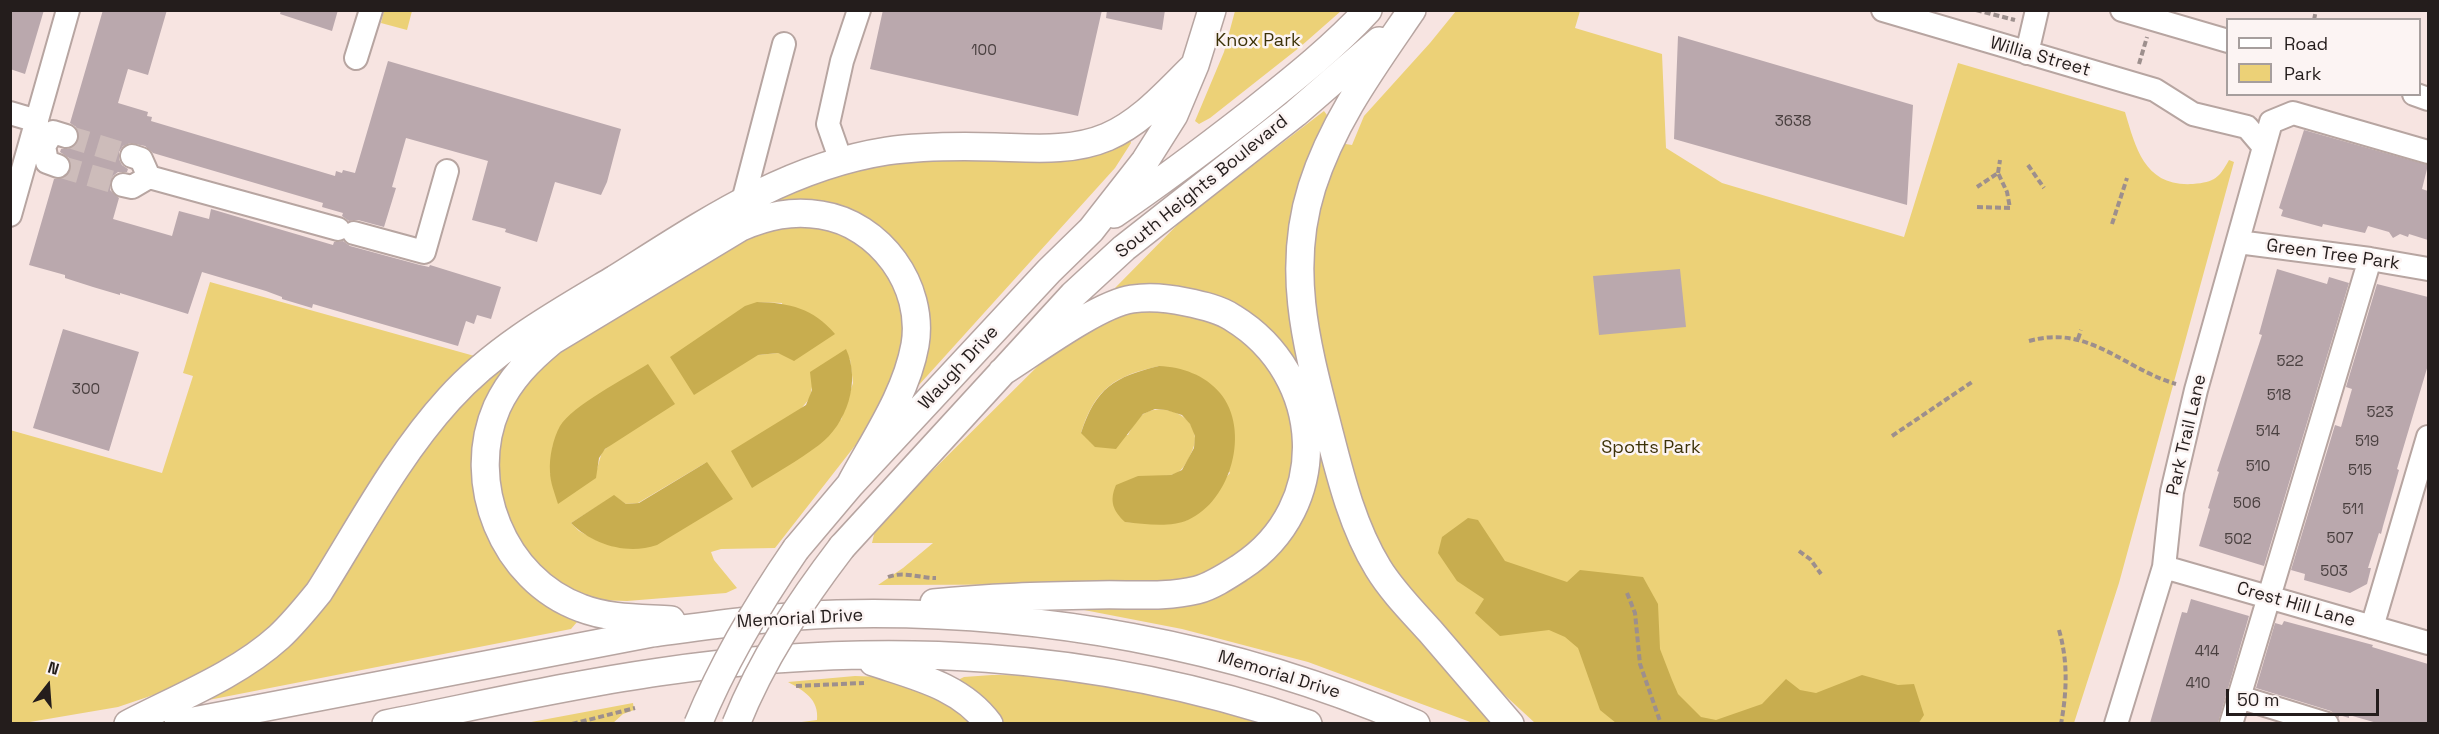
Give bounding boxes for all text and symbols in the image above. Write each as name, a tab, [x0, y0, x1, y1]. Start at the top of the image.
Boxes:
legend	[2226, 18, 2421, 96]
park label: Knox Park	[1215, 30, 1301, 52]
street label: Willia Street	[1987, 32, 2093, 82]
text: Road	[2284, 32, 2328, 55]
house number: 100	[971, 42, 997, 60]
text: Park	[2284, 62, 2321, 85]
street label: South Heights Boulevard	[1112, 111, 1292, 263]
house number: 3638	[1775, 113, 1811, 131]
street label: Green Tree Park	[2265, 235, 2401, 275]
street label: Waugh Drive	[915, 321, 1003, 415]
house number: 522	[2277, 353, 2303, 371]
street label: Park Trail Lane	[2163, 372, 2211, 498]
house number: 300	[72, 381, 100, 399]
house number: 518	[2267, 387, 2291, 405]
house number: 523	[2367, 404, 2393, 422]
house number: 514	[2256, 423, 2280, 441]
house number: 519	[2355, 433, 2379, 451]
park label: Spotts Park	[1601, 437, 1701, 459]
house number: 510	[2246, 458, 2270, 476]
house number: 515	[2348, 462, 2372, 480]
house number: 506	[2233, 495, 2261, 513]
house number: 511	[2342, 501, 2364, 519]
house number: 507	[2327, 530, 2353, 548]
house number: 502	[2224, 531, 2252, 549]
house number: 503	[2320, 563, 2348, 581]
street label: Crest Hill Lane	[2234, 578, 2358, 632]
street label: Memorial Drive	[736, 605, 864, 633]
house number: 414	[2195, 643, 2219, 661]
street label: Memorial Drive	[1215, 646, 1343, 704]
north arrow	[18, 656, 78, 716]
text: N	[45, 657, 62, 680]
house number: 410	[2186, 675, 2210, 693]
scale bar	[2229, 677, 2382, 715]
text: 50 m	[2237, 688, 2279, 711]

